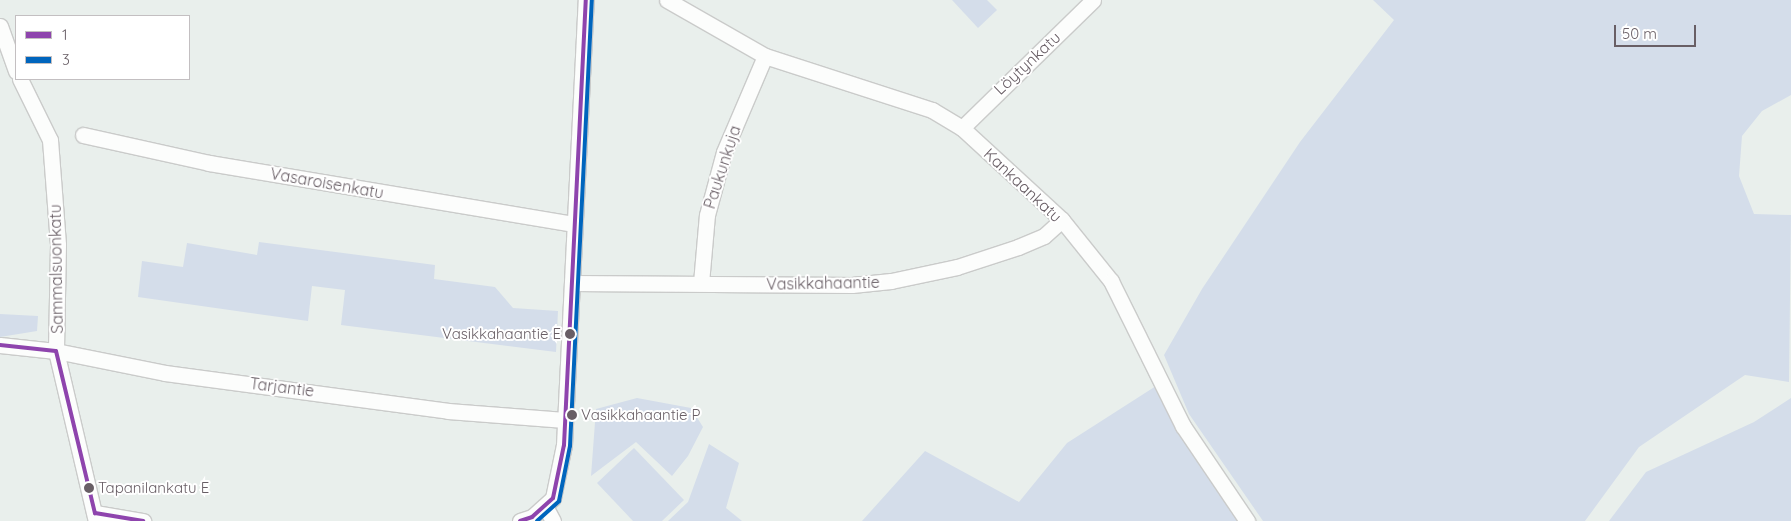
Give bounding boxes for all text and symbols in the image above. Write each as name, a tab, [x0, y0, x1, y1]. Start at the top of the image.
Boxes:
legend	[15, 15, 190, 80]
scale bar	[1616, 15, 1698, 47]
text: 50 m	[1622, 24, 1657, 43]
text: 1	[62, 25, 68, 44]
street label: Löytynkatu	[990, 27, 1064, 99]
text: 3	[62, 50, 70, 69]
street label: Paukunkuja	[700, 123, 744, 211]
street label: Kankaankatu	[980, 144, 1066, 226]
street label: Vasaroisenkatu	[269, 164, 385, 202]
street label: Sammalsuonkatu	[45, 204, 67, 334]
street label: Vasikkahaantie	[766, 272, 880, 294]
place label: Vasikkahaantie E	[442, 325, 561, 343]
marker: Vasikkahaantie E	[565, 329, 575, 339]
street label: Tarjantie	[249, 374, 315, 400]
place label: Vasikkahaantie P	[581, 406, 700, 424]
marker: Vasikkahaantie P	[567, 410, 577, 420]
place label: Tapanilankatu E	[98, 479, 209, 497]
marker: Tapanilankatu E	[84, 483, 94, 493]

